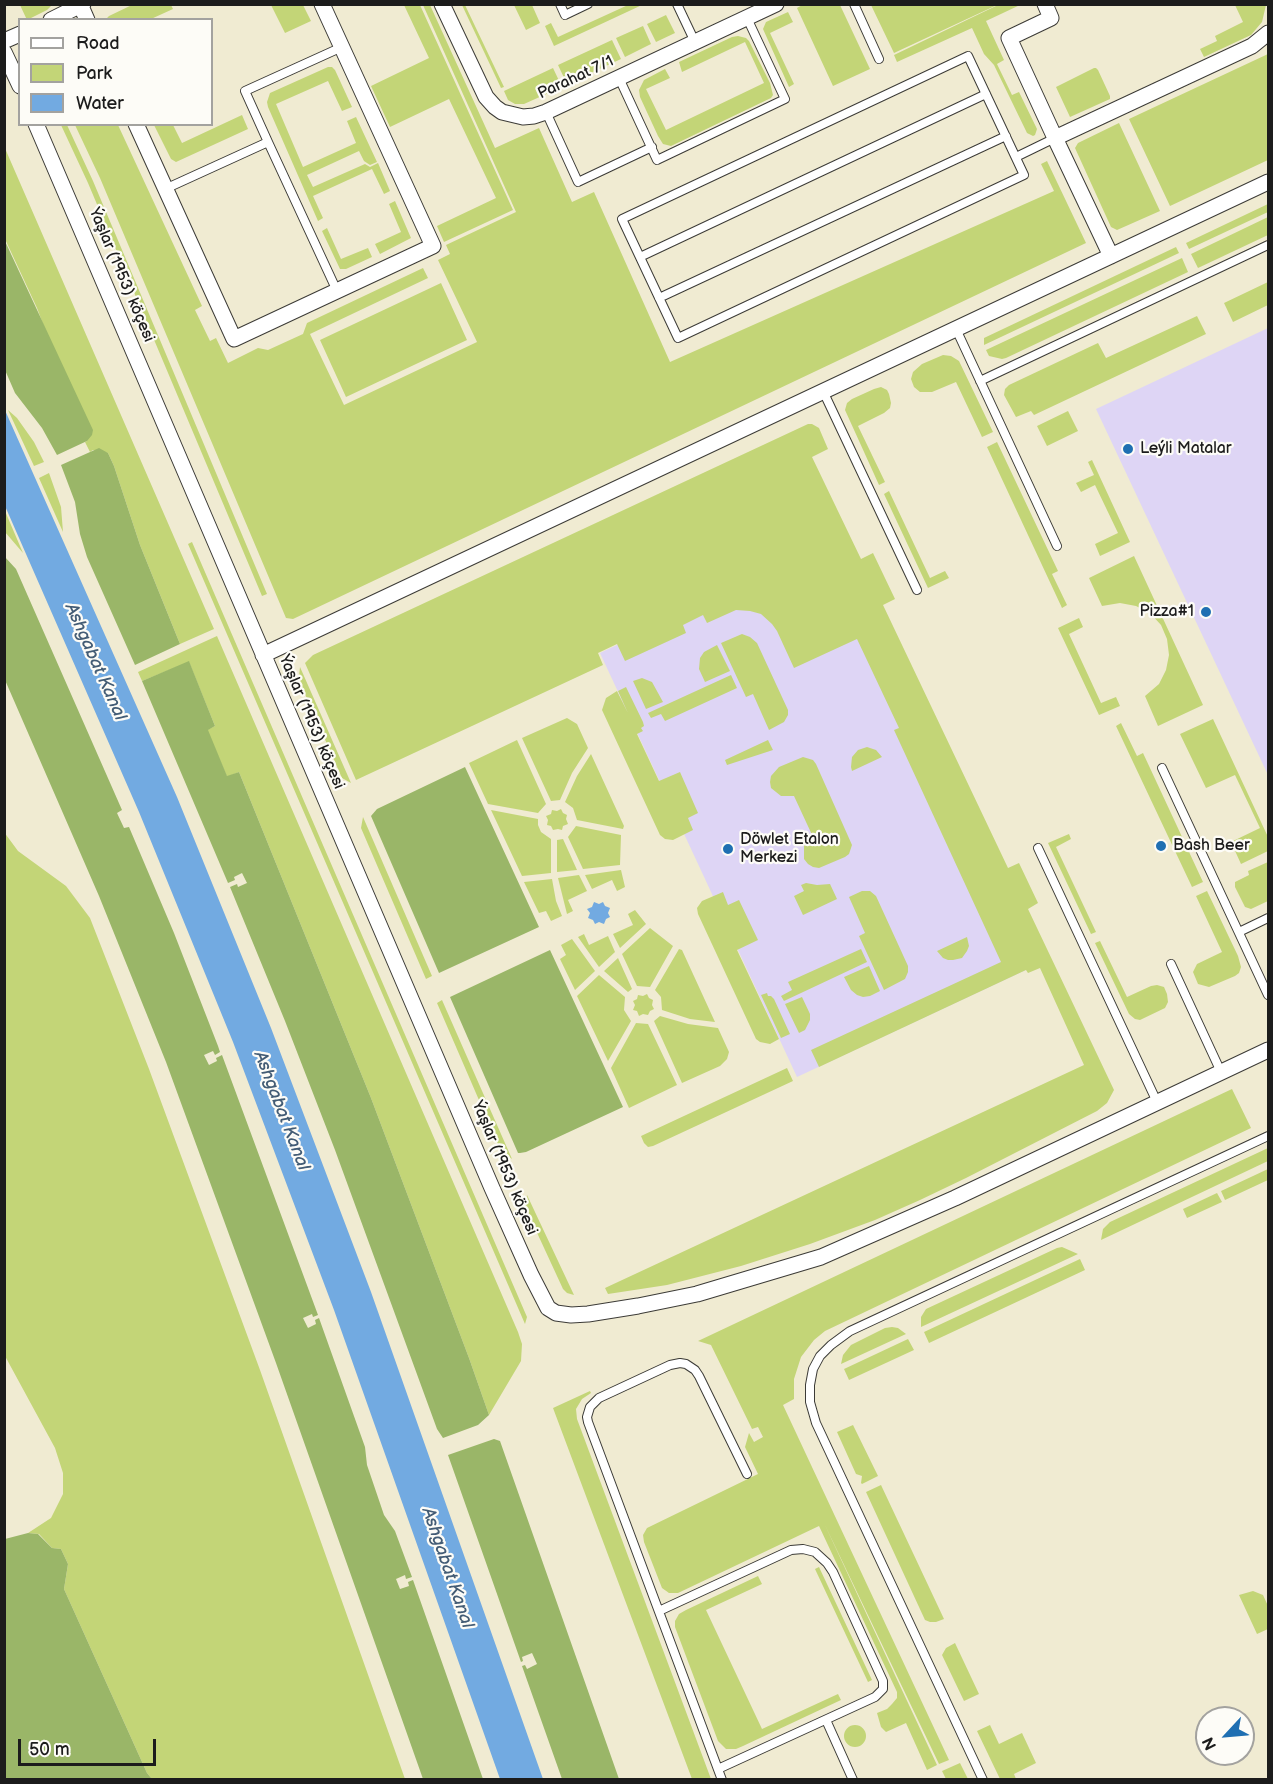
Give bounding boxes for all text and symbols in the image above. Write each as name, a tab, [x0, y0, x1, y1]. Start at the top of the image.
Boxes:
legend	[18, 18, 213, 126]
text: Road	[76, 33, 120, 54]
street label: Parahat 7/1	[535, 52, 617, 104]
text: Park	[76, 63, 112, 84]
text: Water	[76, 93, 124, 114]
street label: Ýaşlar (1953) köçesi	[84, 205, 158, 345]
place label: Leýli Matalar	[1140, 439, 1232, 459]
marker: Leýli Matalar	[1121, 442, 1135, 456]
water label: Ashgabat Kanal	[59, 600, 131, 724]
place label: Pizza#1	[1140, 602, 1194, 622]
marker: Pizza#1	[1199, 605, 1213, 619]
street label: Ýaşlar (1953) köçesi	[274, 652, 348, 792]
place label: Döwlet Etalon Merkezi	[740, 830, 839, 868]
place label: Bash Beer	[1173, 836, 1250, 856]
marker: Bash Beer	[1154, 839, 1168, 853]
marker: Döwlet Etalon Merkezi	[721, 842, 735, 856]
water label: Ashgabat Kanal	[248, 1048, 314, 1174]
street label: Ýaşlar (1953) köçesi	[467, 1098, 541, 1238]
water label: Ashgabat Kanal	[416, 1505, 478, 1631]
north arrow	[1195, 1706, 1255, 1766]
scale bar	[21, 1727, 159, 1765]
text: N	[1199, 1734, 1221, 1753]
text: 50 m	[29, 1739, 70, 1760]

